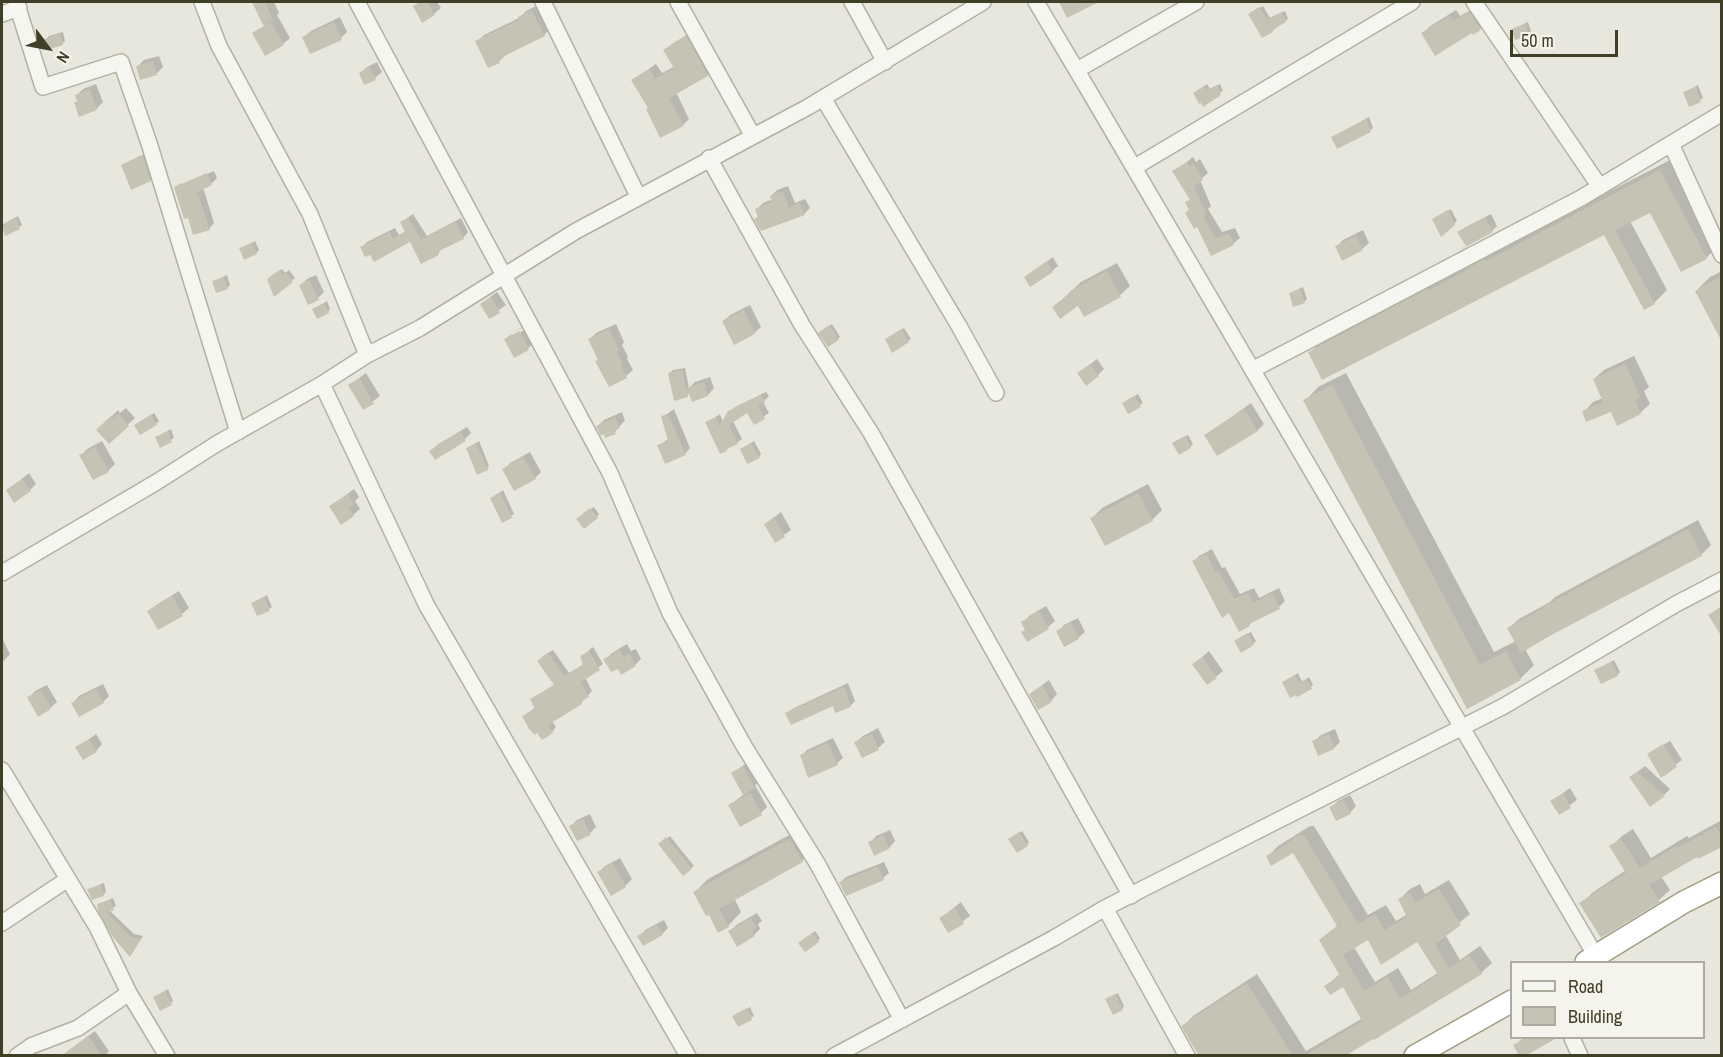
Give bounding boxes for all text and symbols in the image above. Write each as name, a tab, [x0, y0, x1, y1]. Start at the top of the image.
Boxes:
north arrow	[18, 18, 78, 78]
scale bar	[1513, 18, 1621, 56]
text: 50 m	[1521, 28, 1554, 53]
text: N	[51, 48, 75, 67]
legend	[1510, 961, 1705, 1039]
text: Road	[1568, 974, 1603, 999]
text: Building	[1568, 1004, 1622, 1029]

